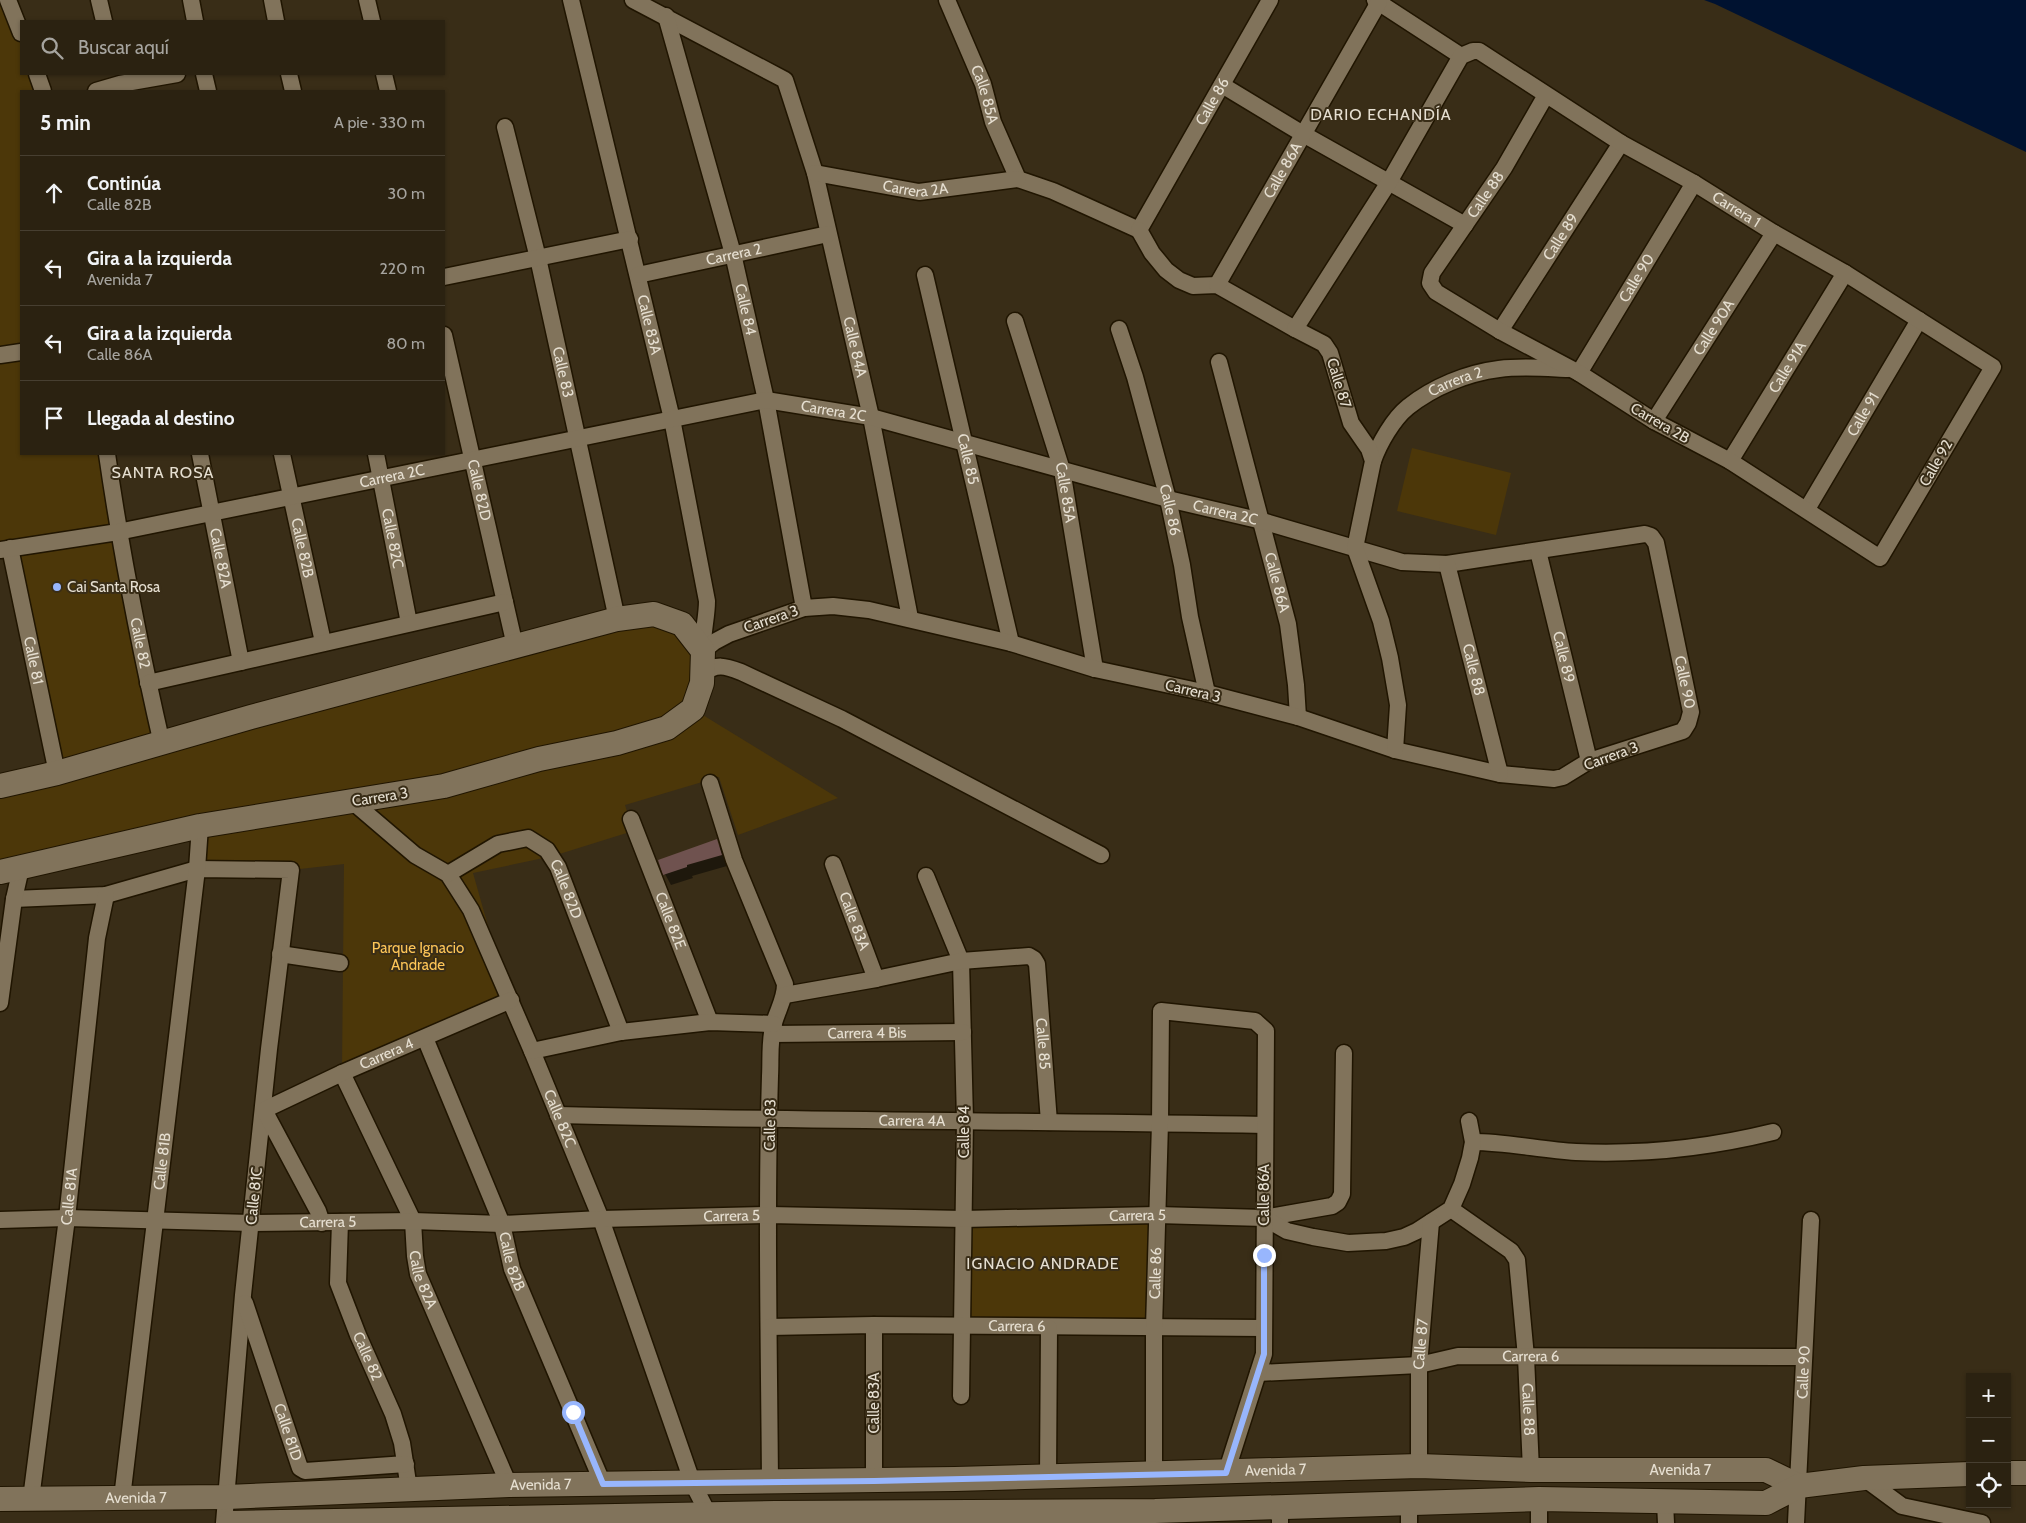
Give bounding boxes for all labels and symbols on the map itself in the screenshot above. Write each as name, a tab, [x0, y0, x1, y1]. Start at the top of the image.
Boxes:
street label: Calle 85A	[967, 62, 1002, 127]
street label: Calle 86	[1192, 74, 1233, 129]
district label: DARIO ECHANDÍA	[1310, 105, 1452, 124]
street label: Calle 86A	[1260, 139, 1306, 202]
street label: Calle 88	[1463, 168, 1508, 222]
street label: Carrera 2A	[881, 177, 950, 201]
street label: Carrera 1	[1709, 188, 1764, 231]
street label: Calle 89	[1539, 210, 1582, 264]
street label: Carrera 2	[704, 240, 763, 269]
street label: Calle 90	[1615, 250, 1658, 306]
street label: Calle 84	[731, 282, 760, 337]
street label: Calle 83A	[633, 293, 665, 357]
street label: Calle 90A	[1689, 296, 1739, 359]
street label: Calle 84A	[839, 315, 871, 380]
street label: Calle 91A	[1765, 337, 1810, 396]
street label: Calle 83	[549, 345, 577, 399]
street label: Calle 87	[1323, 356, 1355, 411]
street label: Carrera 2	[1425, 363, 1484, 400]
street label: Calle 91	[1843, 389, 1883, 440]
street label: Carrera 2C	[800, 397, 867, 425]
street label: Carrera 2B	[1627, 399, 1693, 447]
street label: Calle 85	[953, 432, 983, 486]
street label: Calle 92	[1915, 436, 1957, 490]
street label: Calle 82D	[464, 458, 495, 523]
street label: Calle 85A	[1051, 460, 1080, 525]
street label: Carrera 2C	[358, 461, 426, 492]
district label: SANTA ROSA	[112, 463, 214, 482]
street label: Calle 86	[1155, 482, 1185, 537]
street label: Carrera 2C	[1191, 496, 1259, 529]
street label: Calle 82C	[378, 507, 407, 570]
street label: Calle 82B	[287, 516, 318, 579]
street label: Calle 82A	[206, 526, 235, 590]
street label: Calle 86A	[1261, 550, 1294, 615]
place label: Cai Santa Rosa	[67, 578, 161, 596]
marker: Cai Santa Rosa	[51, 581, 63, 593]
street label: Carrera 3	[741, 601, 801, 637]
street label: Calle 82	[126, 616, 154, 670]
street label: Calle 89	[1549, 629, 1579, 684]
street label: Calle 81	[20, 635, 47, 686]
street label: Calle 88	[1458, 642, 1489, 697]
street label: Calle 90	[1671, 654, 1699, 710]
street label: Carrera 3	[1163, 676, 1223, 706]
street label: Carrera 3	[1581, 738, 1641, 774]
street label: Carrera 3	[351, 784, 409, 810]
street label: Calle 82D	[546, 856, 586, 921]
street label: Calle 82E	[651, 889, 690, 952]
street label: Calle 83A	[835, 889, 874, 954]
park label: Parque Ignacio Andrade	[372, 939, 464, 974]
street label: Calle 85	[1032, 1017, 1054, 1070]
street label: Carrera 4 Bis	[827, 1024, 907, 1042]
street label: Carrera 4	[357, 1034, 417, 1073]
street label: Calle 82C	[540, 1087, 580, 1150]
street label: Calle 83	[761, 1099, 779, 1151]
street label: Calle 84	[955, 1106, 973, 1158]
street label: Carrera 4A	[879, 1111, 946, 1130]
street label: Calle 81B	[150, 1132, 174, 1191]
street label: Calle 86A	[1255, 1164, 1273, 1226]
street label: Calle 81A	[57, 1166, 81, 1226]
street label: Calle 81C	[242, 1166, 266, 1226]
street label: Carrera 5	[703, 1206, 760, 1226]
street label: Carrera 5	[1109, 1206, 1166, 1225]
street label: Carrera 5	[299, 1213, 356, 1231]
street label: Calle 82B	[495, 1230, 529, 1294]
route end	[1253, 1244, 1276, 1267]
street label: Calle 86	[1146, 1247, 1165, 1299]
street label: Calle 82A	[406, 1250, 441, 1312]
district label: IGNACIO ANDRADE	[966, 1254, 1120, 1273]
street label: Carrera 6	[988, 1317, 1046, 1335]
street label: Calle 87	[1410, 1317, 1432, 1370]
street label: Calle 82	[349, 1329, 386, 1384]
street label: Calle 90	[1793, 1345, 1814, 1399]
street label: Carrera 6	[1502, 1347, 1559, 1365]
street label: Calle 83A	[865, 1372, 883, 1433]
street label: Calle 88	[1518, 1383, 1538, 1436]
street label: Calle 81D	[270, 1401, 306, 1463]
route start	[562, 1401, 585, 1424]
street label: Avenida 7	[1244, 1460, 1307, 1480]
street label: Avenida 7	[1650, 1461, 1712, 1479]
street label: Avenida 7	[510, 1475, 572, 1494]
street label: Avenida 7	[105, 1489, 167, 1507]

